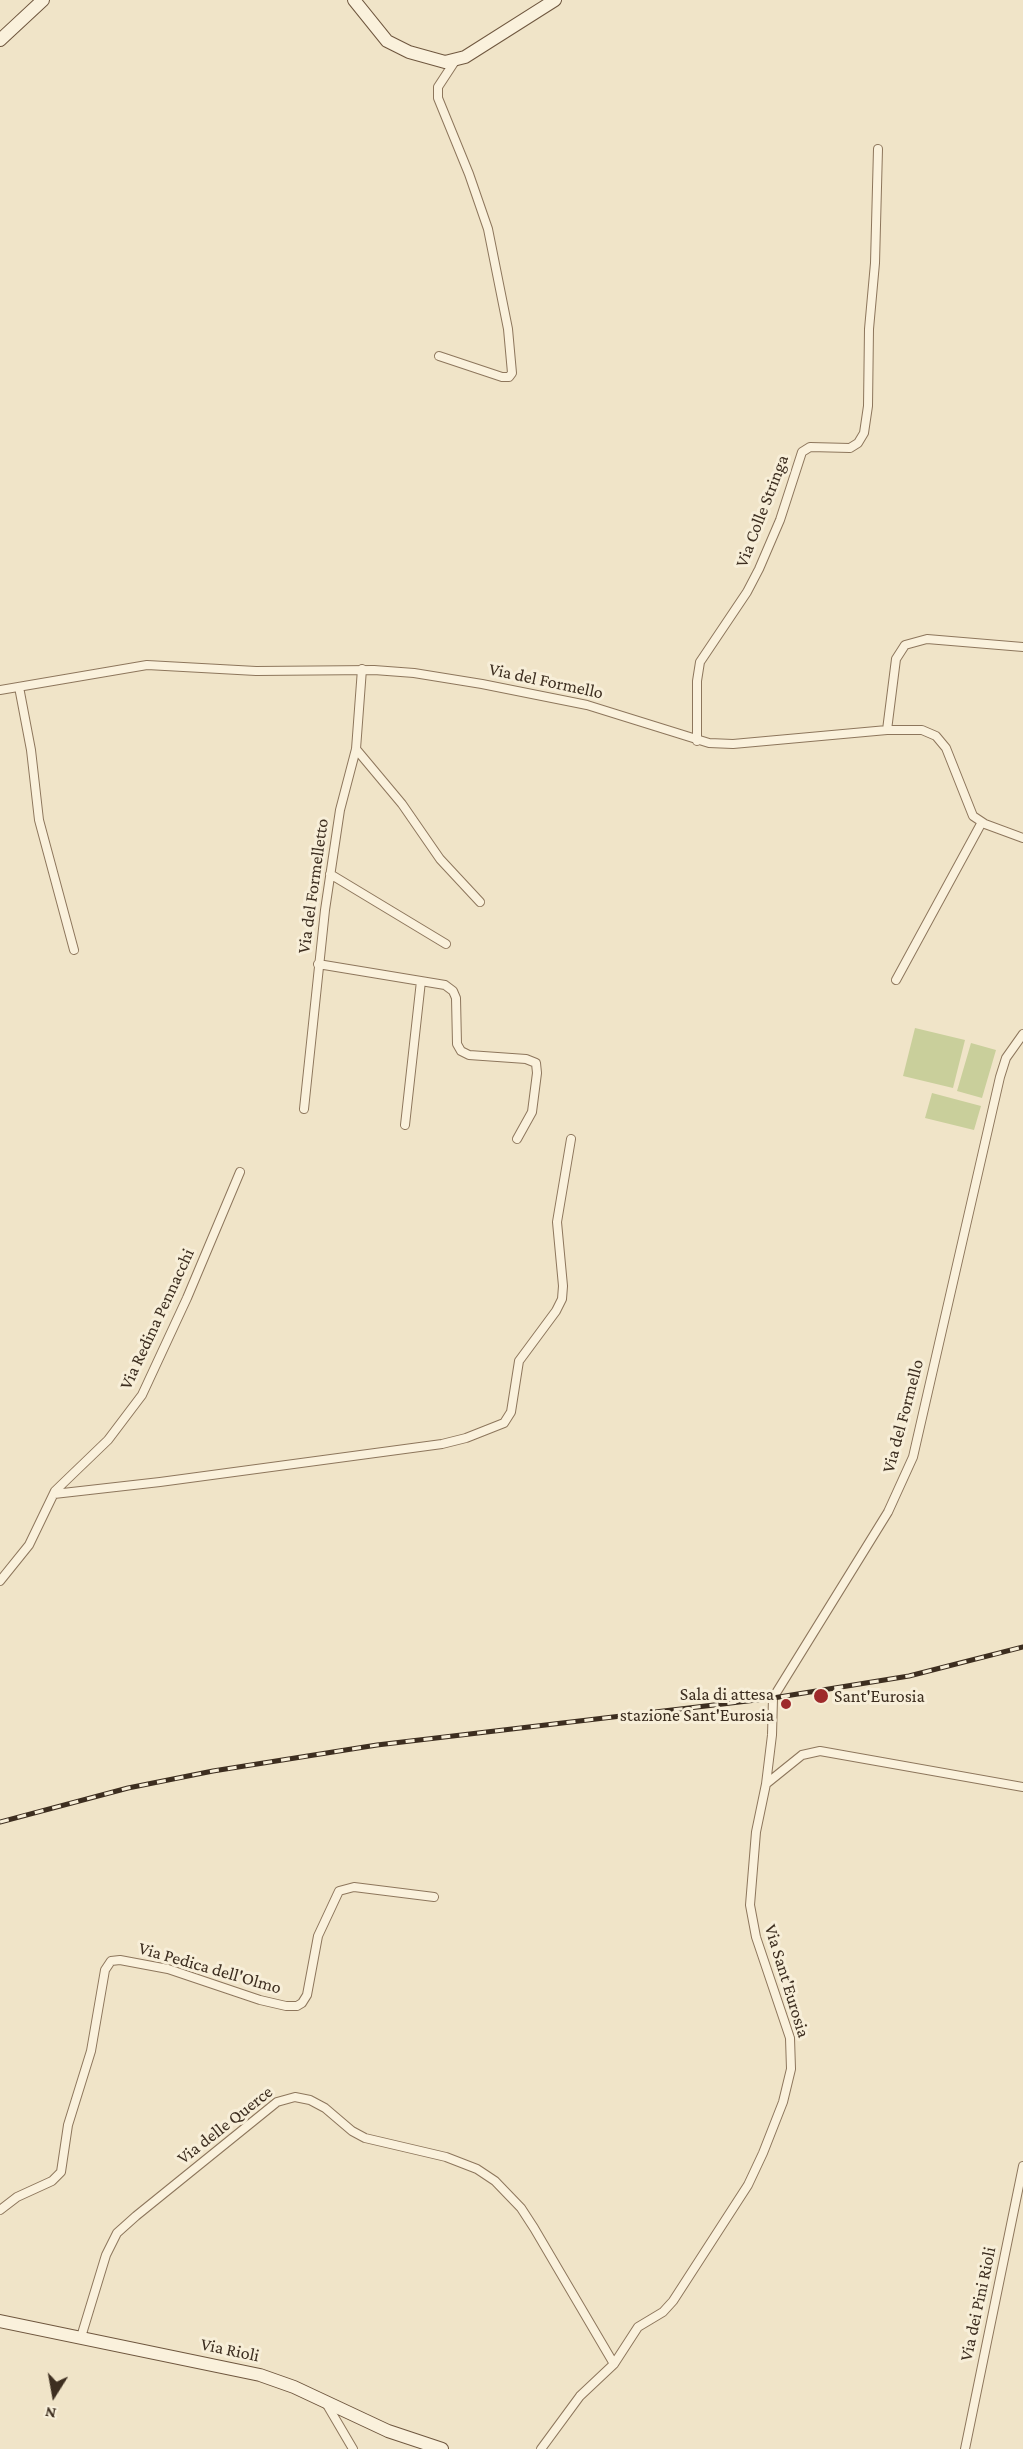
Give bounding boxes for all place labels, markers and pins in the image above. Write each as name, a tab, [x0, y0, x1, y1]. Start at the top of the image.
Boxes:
place label: Sala di attesa stazione Sant'Eurosia	[620, 1683, 774, 1726]
place label: Sant'Eurosia	[834, 1685, 925, 1707]
marker: Sant'Eurosia	[812, 1687, 830, 1705]
marker: Sala di attesa stazione Sant'Eurosia	[779, 1697, 793, 1711]

